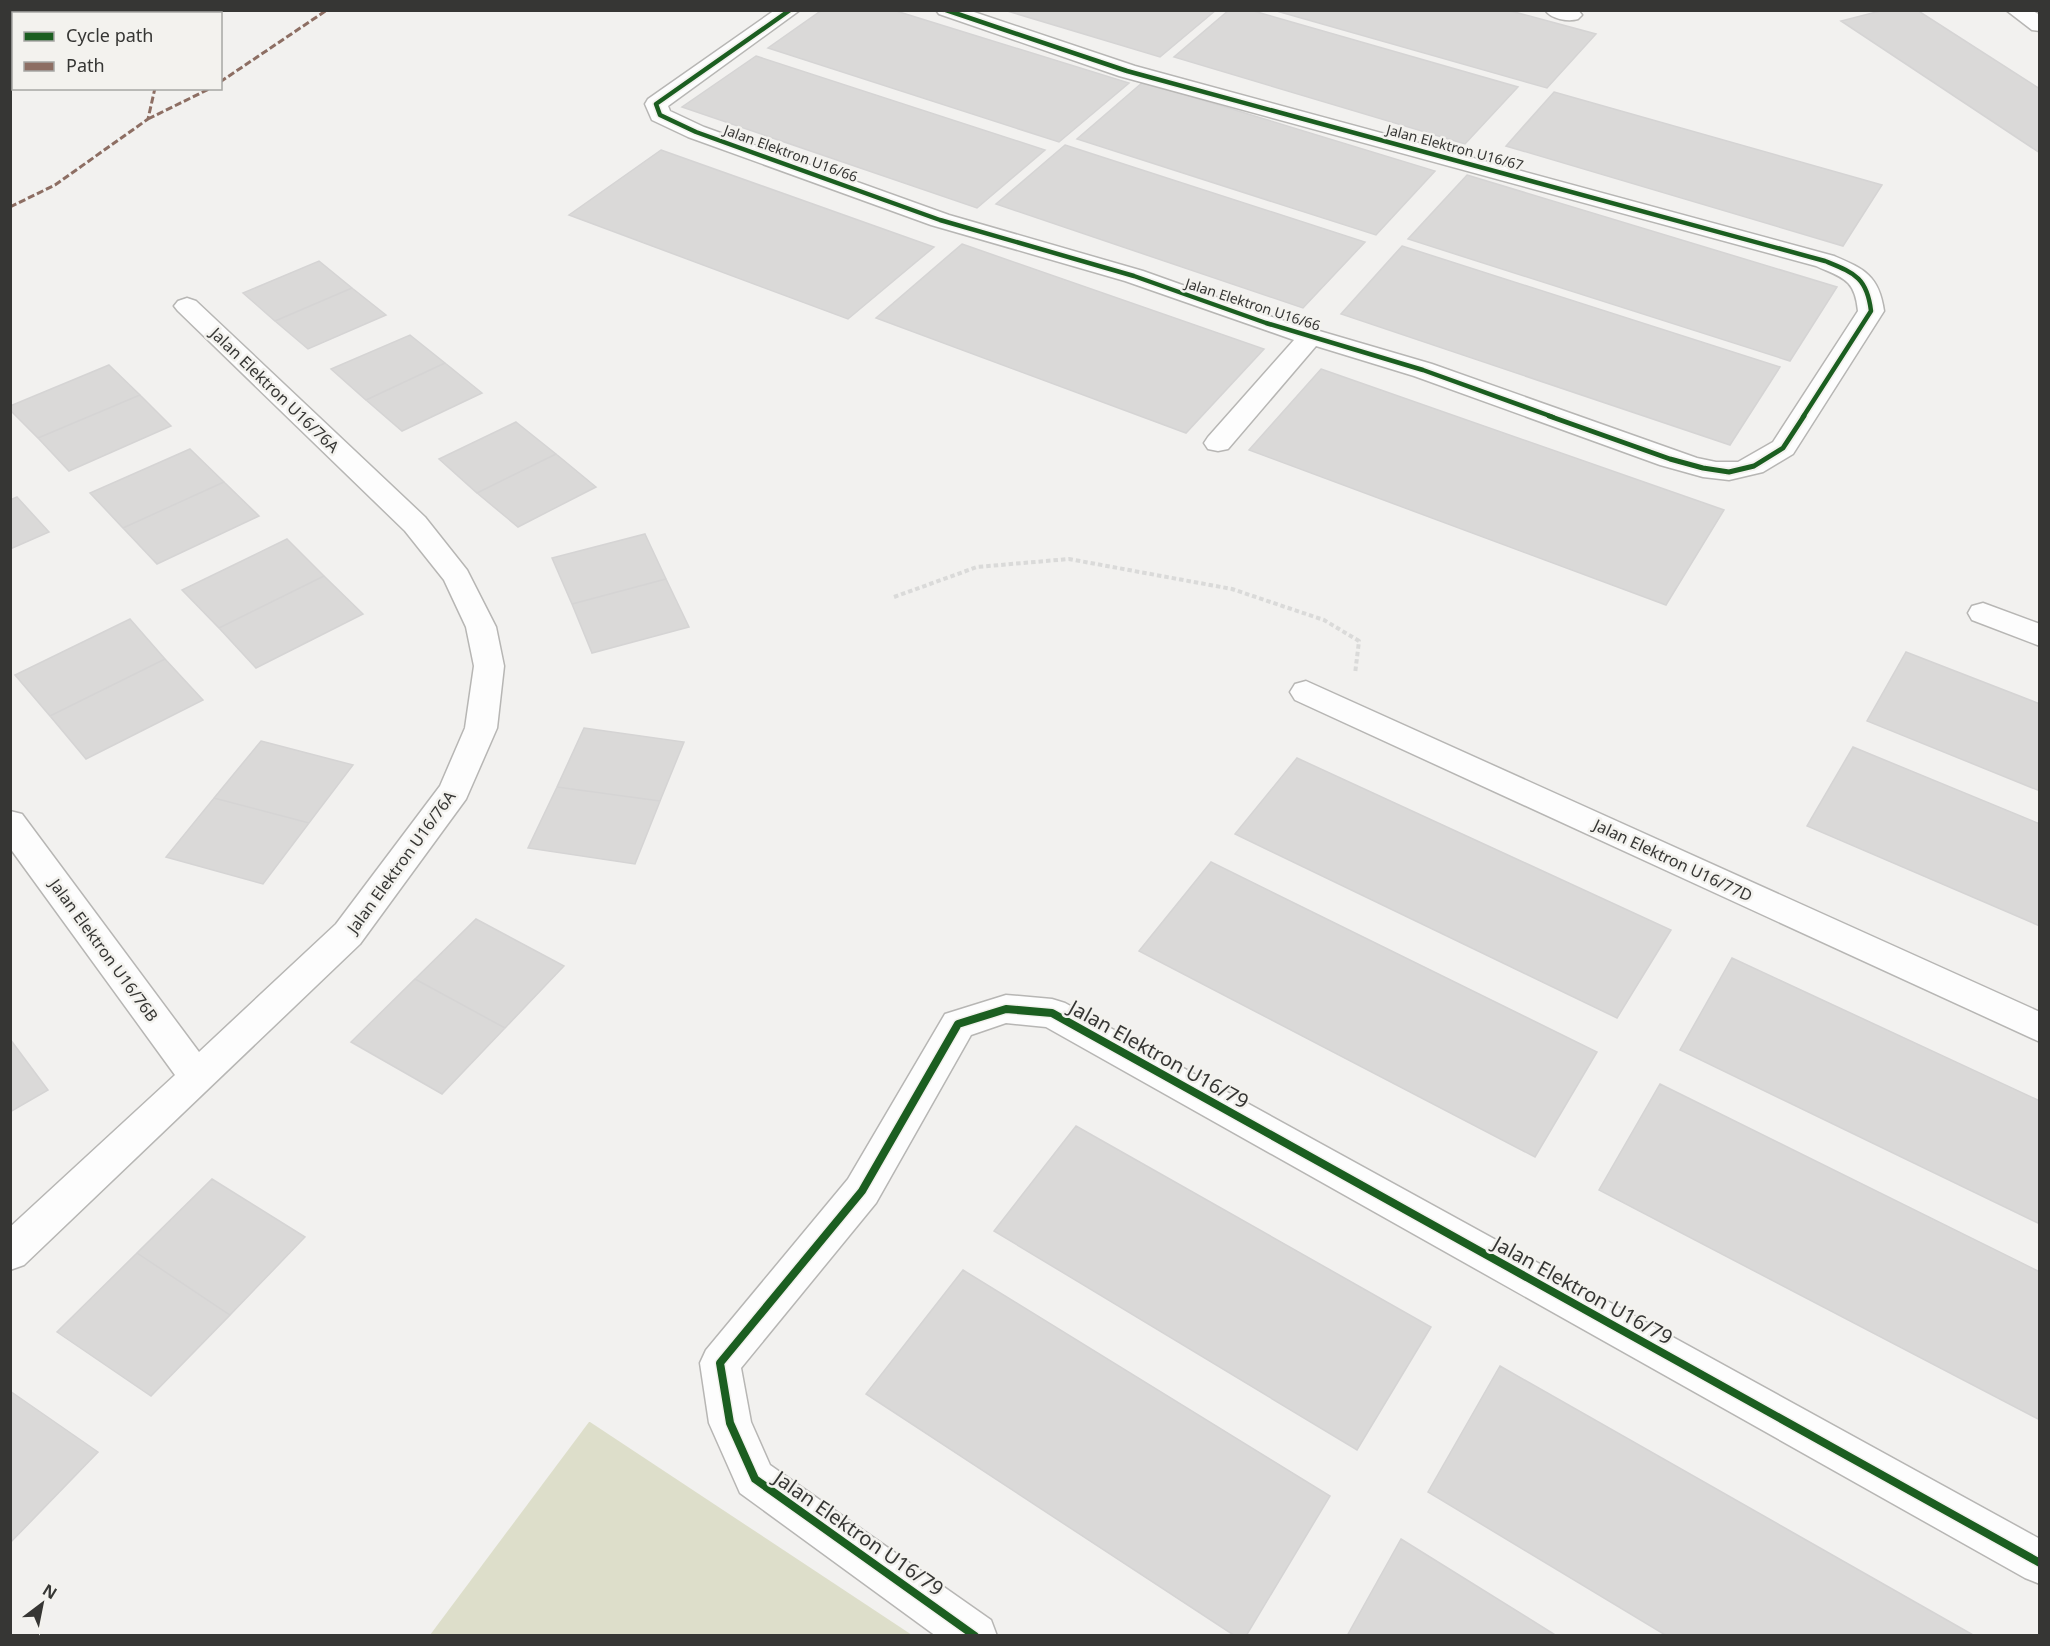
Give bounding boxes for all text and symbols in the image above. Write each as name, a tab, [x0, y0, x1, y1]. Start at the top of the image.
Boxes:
legend	[12, 12, 222, 90]
text: Cycle path	[66, 23, 153, 47]
text: Path	[66, 53, 105, 77]
street label: Jalan Elektron U16/66	[720, 119, 860, 186]
street label: Jalan Elektron U16/67	[1383, 119, 1526, 174]
street label: Jalan Elektron U16/66	[1181, 273, 1323, 335]
street label: Jalan Elektron U16/76A	[204, 321, 345, 458]
street label: Jalan Elektron U16/76A	[341, 786, 461, 939]
street label: Jalan Elektron U16/77D	[1588, 813, 1756, 906]
street label: Jalan Elektron U16/76B	[44, 873, 163, 1026]
street label: Jalan Elektron U16/79	[1063, 992, 1254, 1115]
street label: Jalan Elektron U16/79	[1487, 1228, 1678, 1351]
street label: Jalan Elektron U16/79	[767, 1463, 949, 1602]
north arrow	[12, 1574, 72, 1634]
text: N	[39, 1579, 61, 1604]

